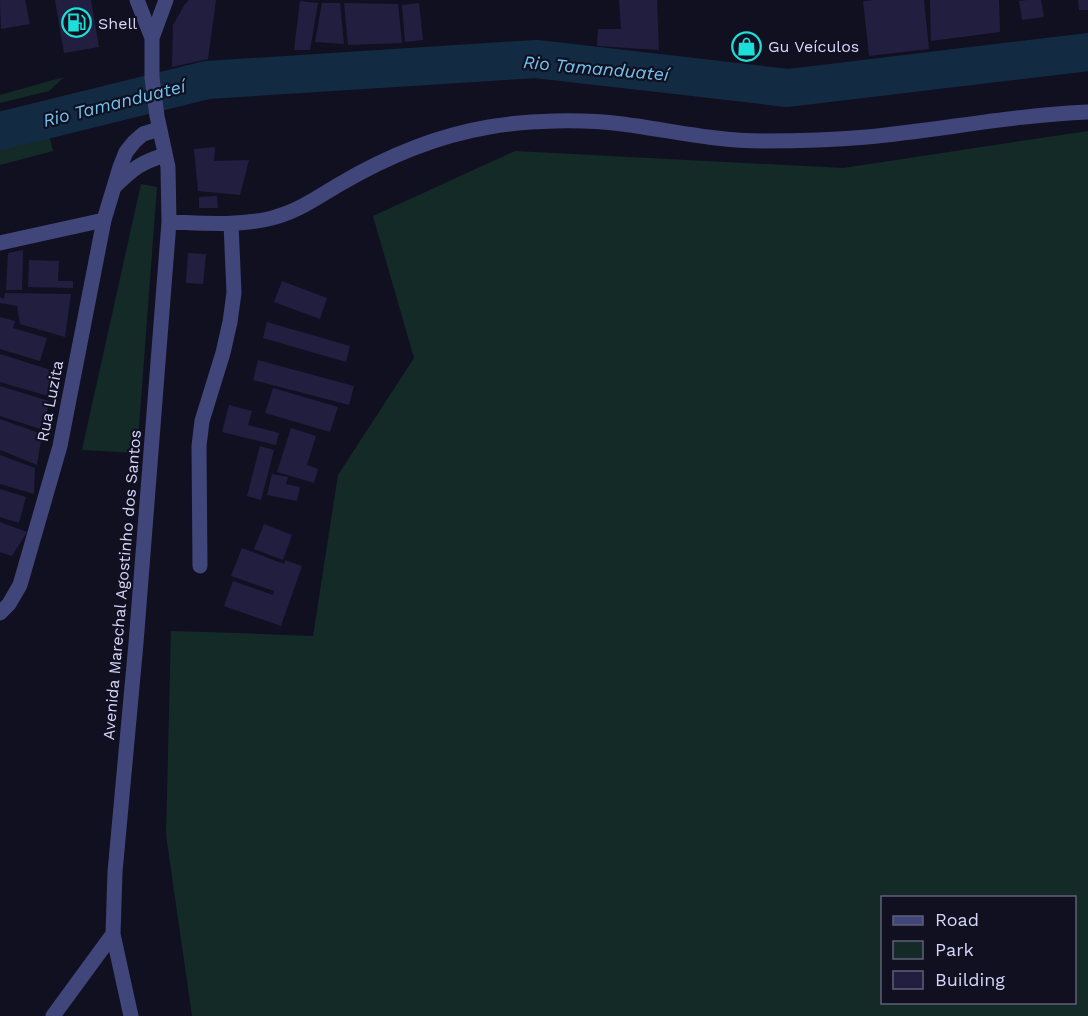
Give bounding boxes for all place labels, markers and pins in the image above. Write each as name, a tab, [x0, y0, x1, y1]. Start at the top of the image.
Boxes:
fuel station icon: Shell	[61, 7, 93, 39]
place label: Shell	[98, 14, 137, 33]
shop icon: Gu Veículos	[731, 30, 763, 62]
place label: Gu Veículos	[768, 37, 859, 56]

